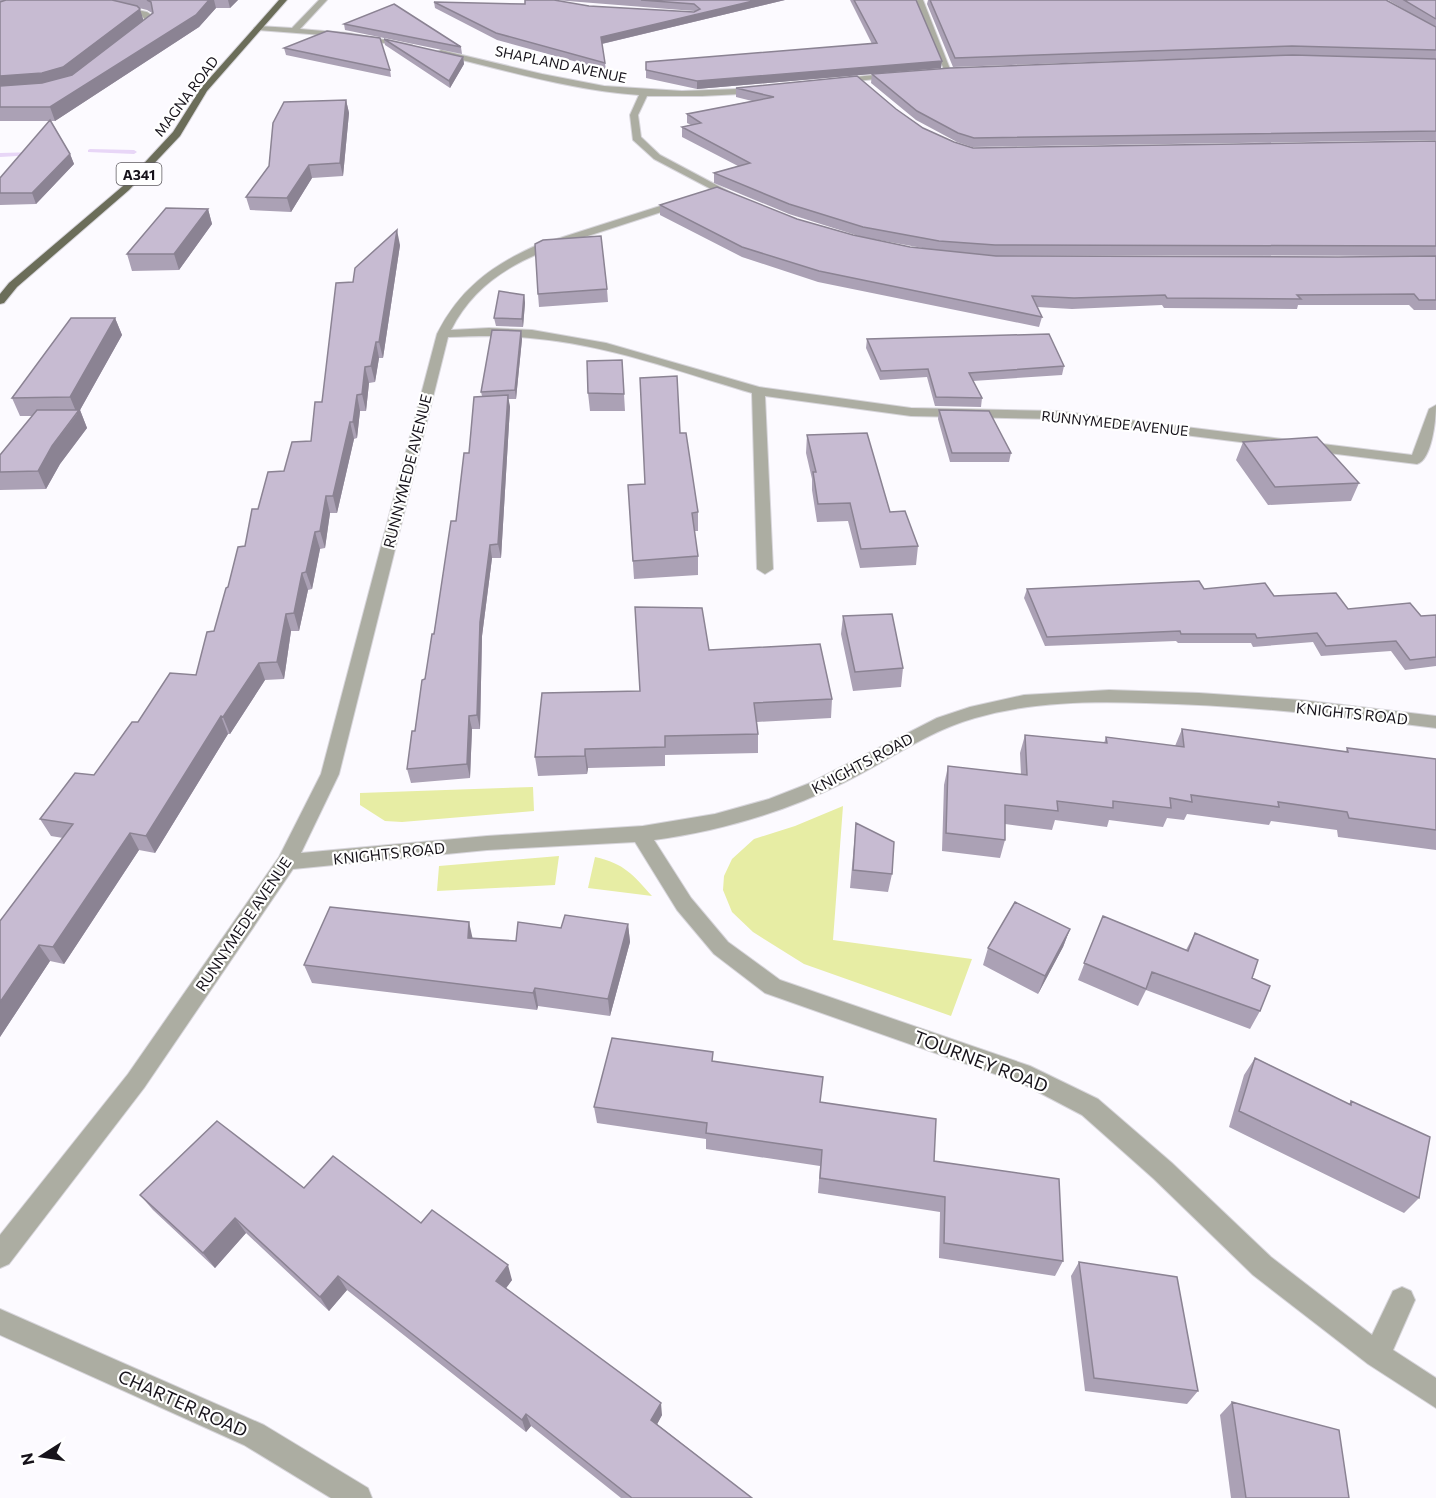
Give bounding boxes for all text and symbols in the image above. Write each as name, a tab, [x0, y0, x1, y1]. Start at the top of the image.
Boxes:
street label: SHAPLAND AVENUE	[494, 42, 628, 86]
street label: MAGNA ROAD	[150, 53, 222, 139]
road number: A341	[116, 163, 162, 185]
street label: RUNNYMEDE AVENUE	[379, 392, 435, 550]
street label: RUNNYMEDE AVENUE	[1041, 407, 1189, 439]
street label: KNIGHTS ROAD	[1295, 698, 1409, 728]
street label: KNIGHTS ROAD	[808, 729, 916, 797]
street label: KNIGHTS ROAD	[332, 838, 446, 868]
street label: RUNNYMEDE AVENUE	[191, 853, 295, 995]
street label: TOURNEY ROAD	[911, 1025, 1051, 1097]
street label: CHARTER ROAD	[115, 1365, 251, 1441]
north arrow	[12, 1426, 72, 1486]
text: N	[16, 1451, 37, 1467]

